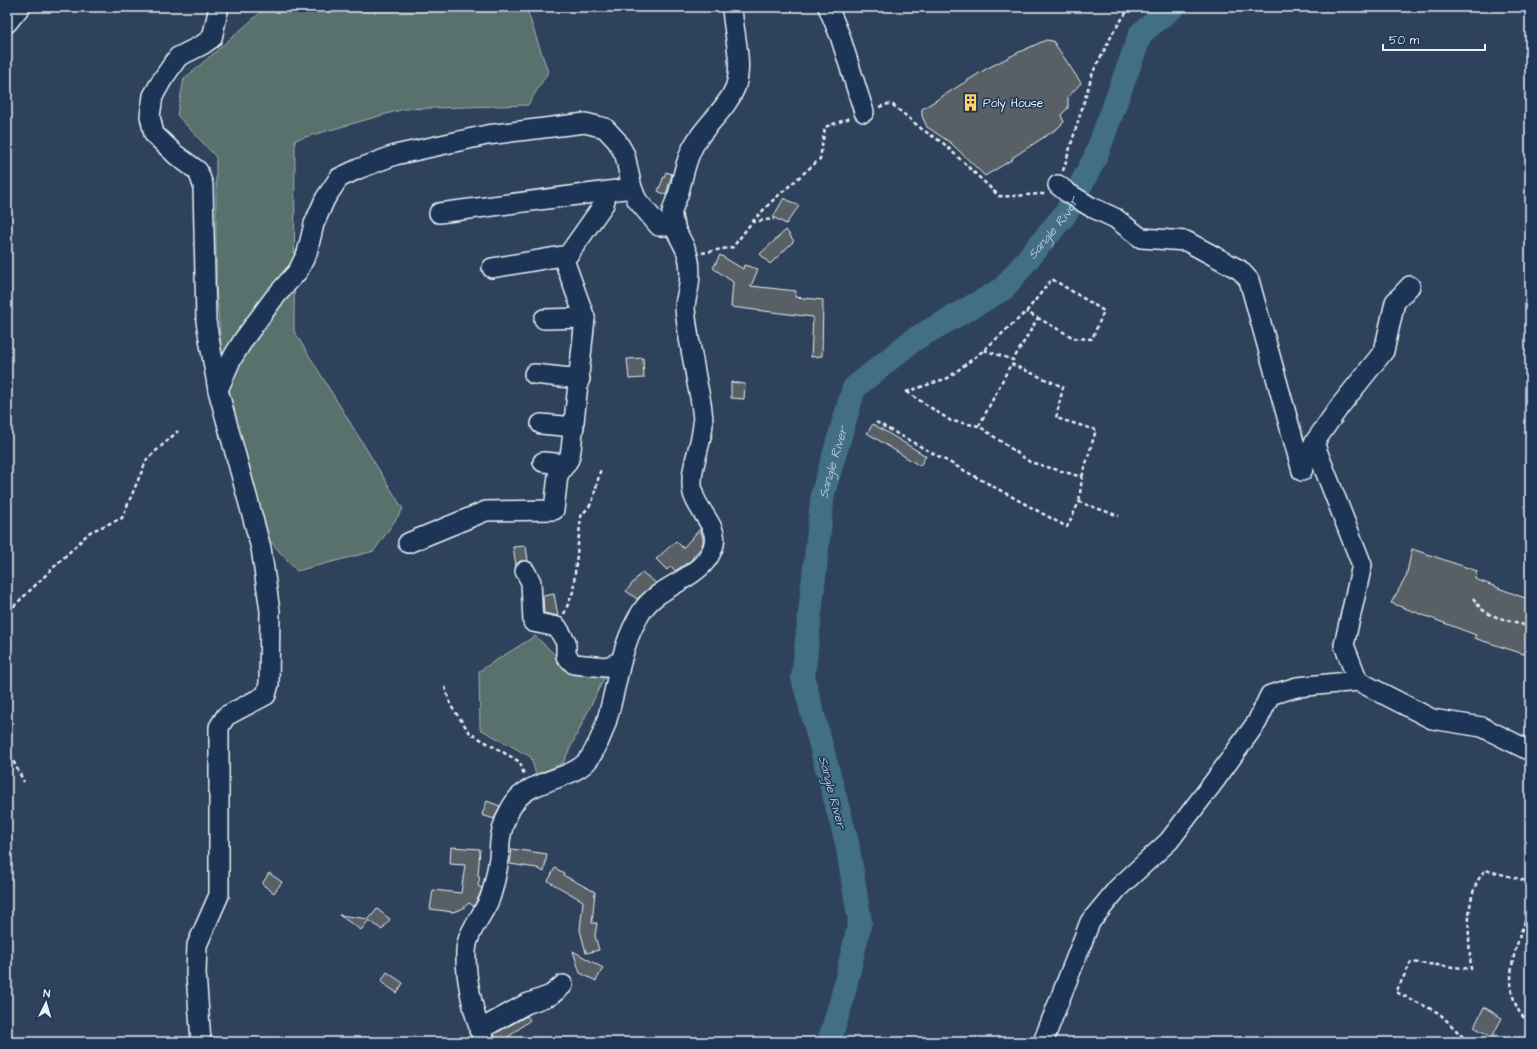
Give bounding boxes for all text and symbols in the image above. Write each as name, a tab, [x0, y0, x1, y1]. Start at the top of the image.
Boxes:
scale bar	[1383, 26, 1485, 52]
text: 50 m	[1389, 32, 1420, 49]
building icon: Poly House	[960, 93, 980, 113]
place label: Poly House	[983, 95, 1044, 113]
water label: Sangle River	[1023, 192, 1084, 263]
water label: Sangle River	[814, 422, 853, 499]
water label: Sangle River	[813, 754, 851, 833]
north arrow	[26, 983, 66, 1023]
text: N	[43, 986, 51, 1001]

